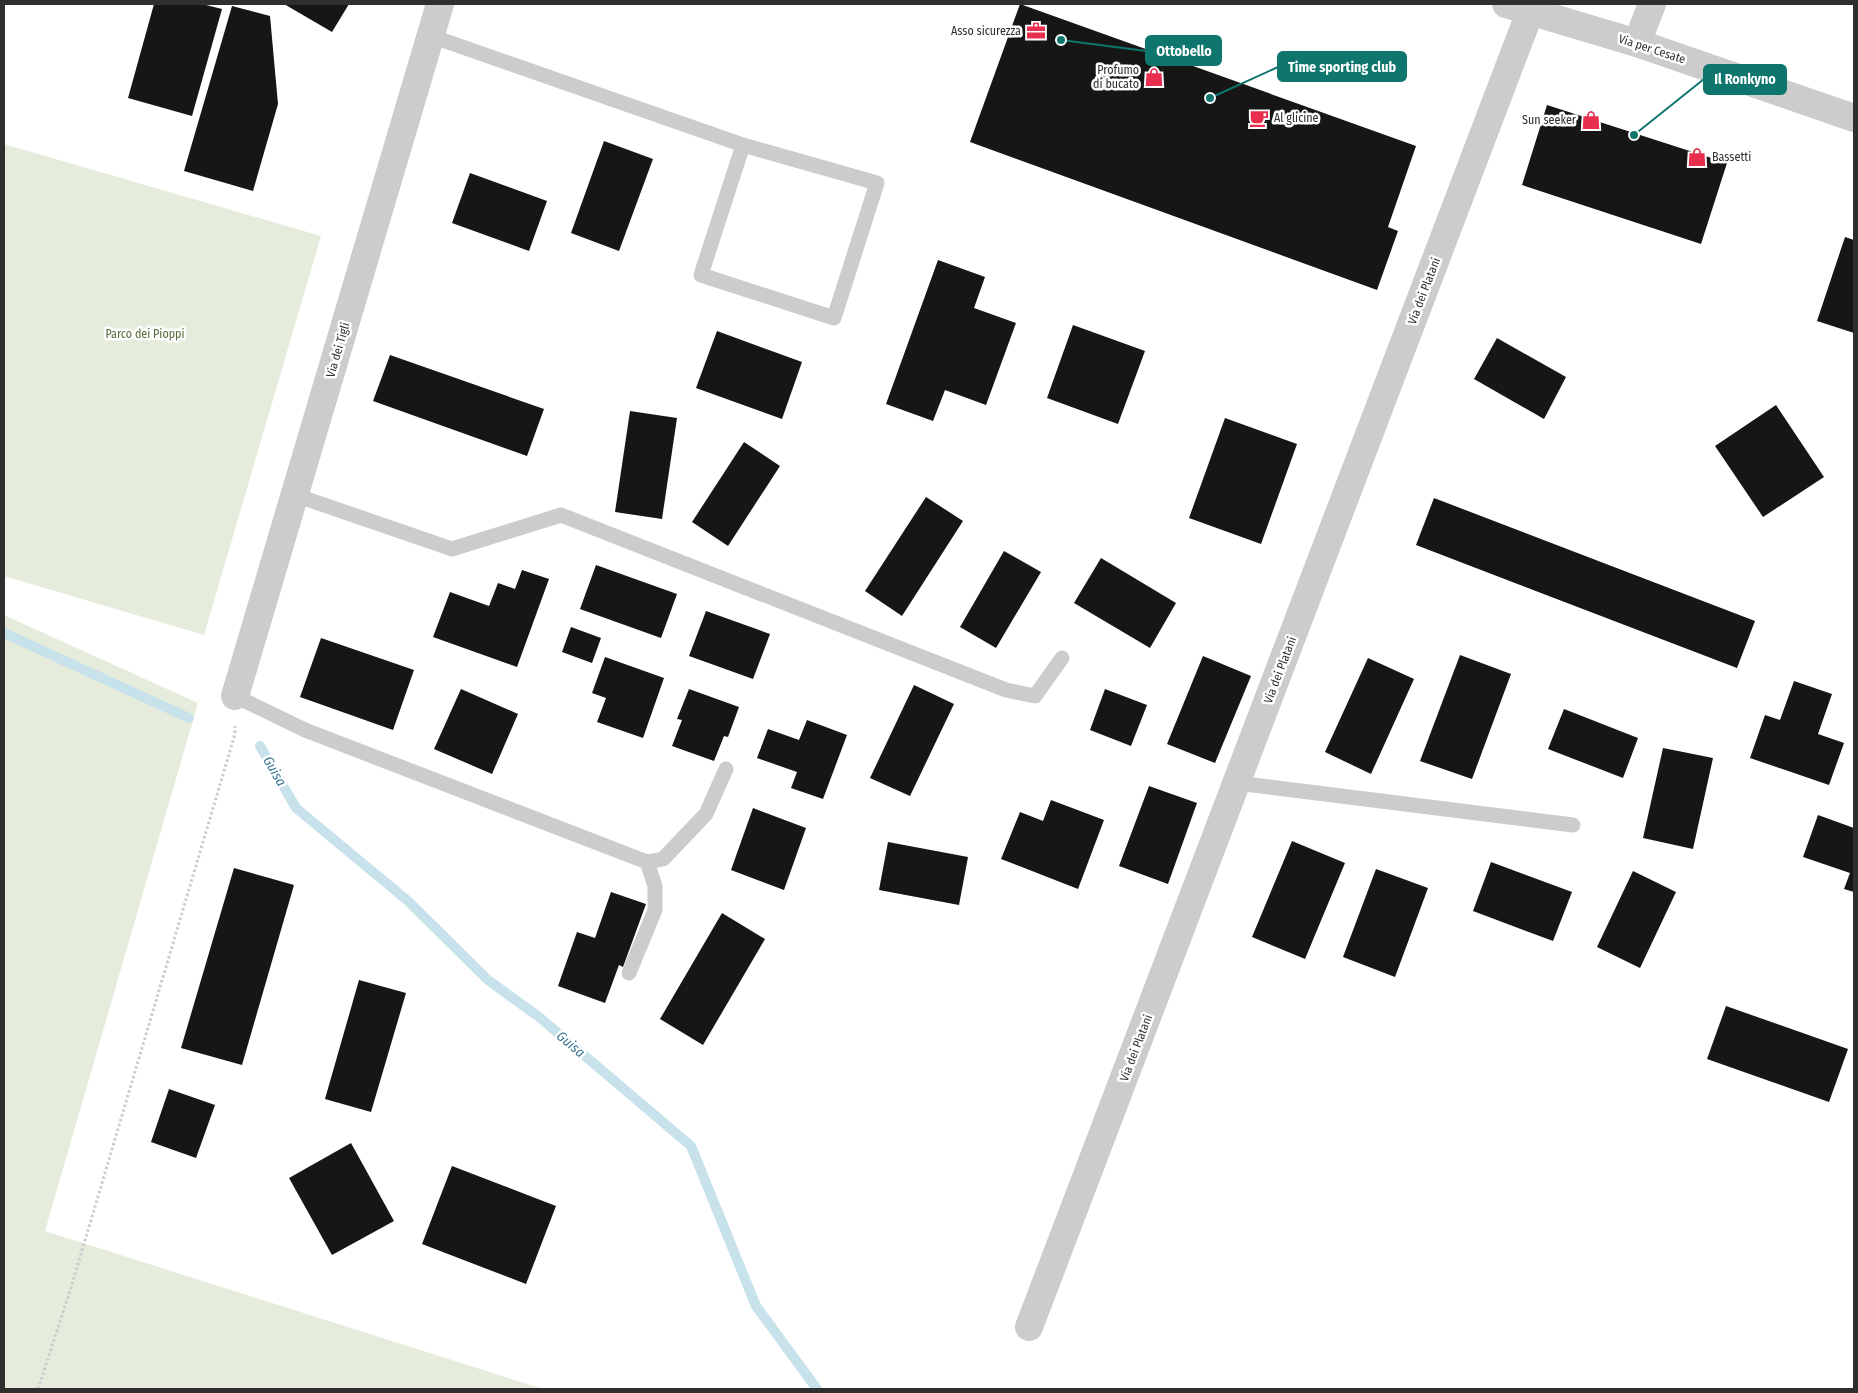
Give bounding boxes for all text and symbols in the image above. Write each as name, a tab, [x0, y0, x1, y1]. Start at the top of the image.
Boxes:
office icon: Asso sicurezza	[1025, 20, 1047, 42]
place label: Asso sicurezza	[951, 24, 1021, 38]
street label: Via per Cesate	[1617, 32, 1687, 66]
callout: Ottobello	[1146, 36, 1221, 65]
text: Ottobello	[1156, 43, 1212, 60]
callout: Time sporting club	[1278, 52, 1406, 81]
text: Time sporting club	[1288, 59, 1396, 76]
place label: Profumo di bucato	[1093, 63, 1139, 91]
callout: Il Ronkyno	[1704, 65, 1786, 94]
shop icon: Profumo di bucato	[1143, 66, 1165, 88]
text: Il Ronkyno	[1714, 71, 1776, 88]
cafe icon: Al glicine	[1248, 107, 1270, 129]
shop icon: Sun seeker	[1580, 109, 1602, 131]
place label: Al glicine	[1274, 111, 1319, 125]
place label: Sun seeker	[1522, 113, 1577, 127]
shop icon: Bassetti	[1686, 146, 1708, 168]
place label: Bassetti	[1712, 150, 1751, 164]
street label: Via dei Platani	[1405, 256, 1443, 326]
street label: Via dei Tigli	[323, 321, 353, 379]
park label: Parco dei Pioppi	[105, 327, 185, 341]
street label: Via dei Platani	[1261, 635, 1299, 705]
water label: Guisa	[259, 753, 290, 789]
street label: Via dei Platani	[1117, 1013, 1155, 1083]
water label: Guisa	[553, 1028, 588, 1061]

